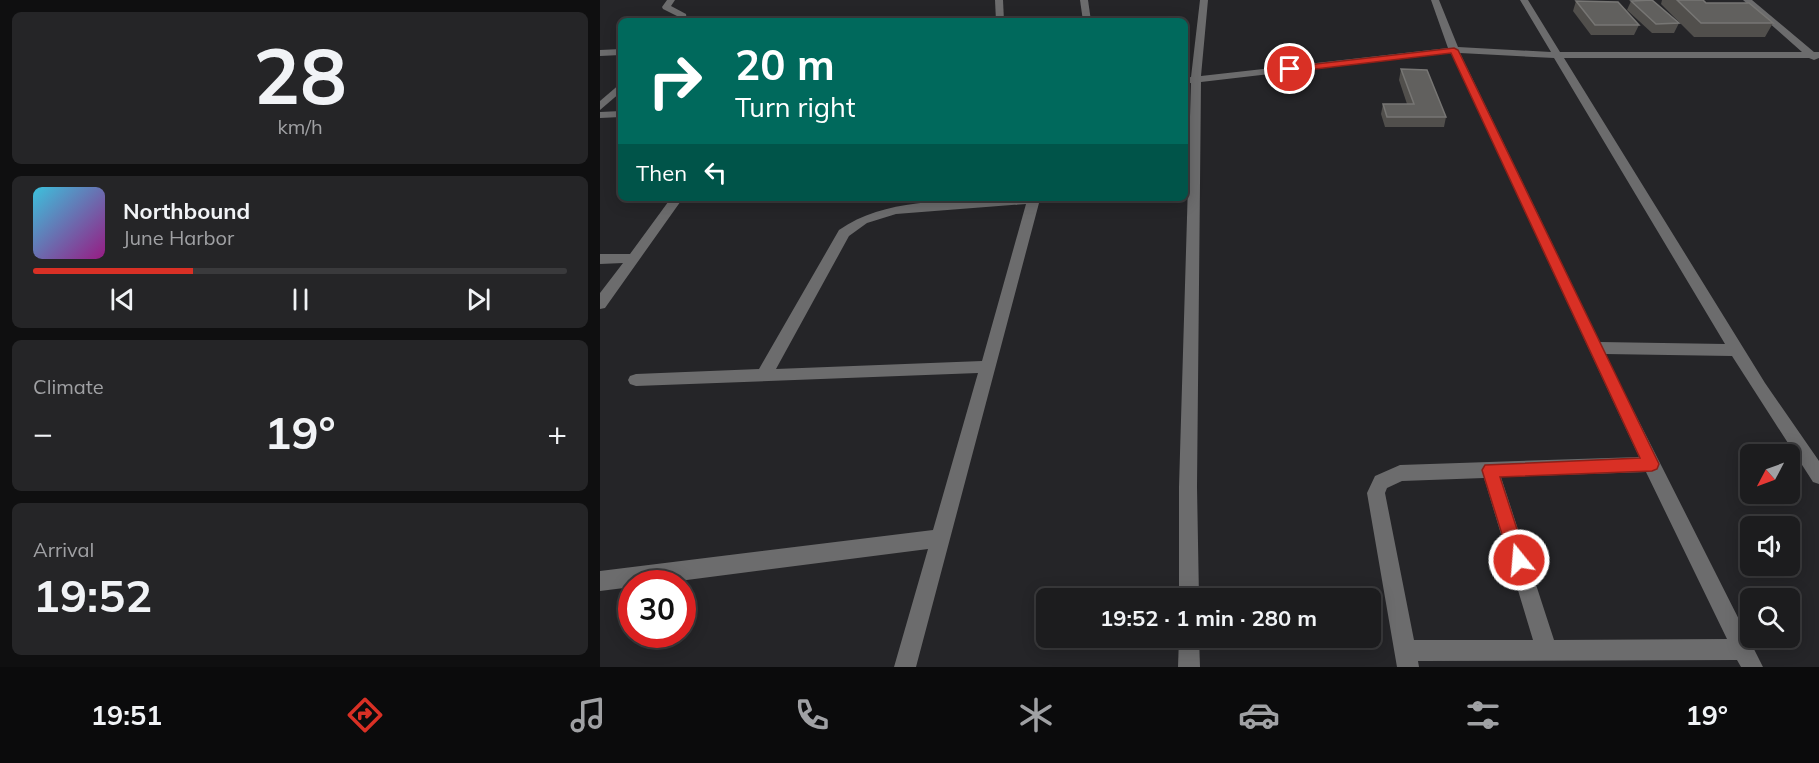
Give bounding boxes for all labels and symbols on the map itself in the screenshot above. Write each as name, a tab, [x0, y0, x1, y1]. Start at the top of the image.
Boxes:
pin	[1264, 43, 1315, 94]
north arrow	[1740, 444, 1800, 504]
position arrow	[1487, 528, 1551, 592]
speed limit sign: 30	[618, 570, 696, 648]

